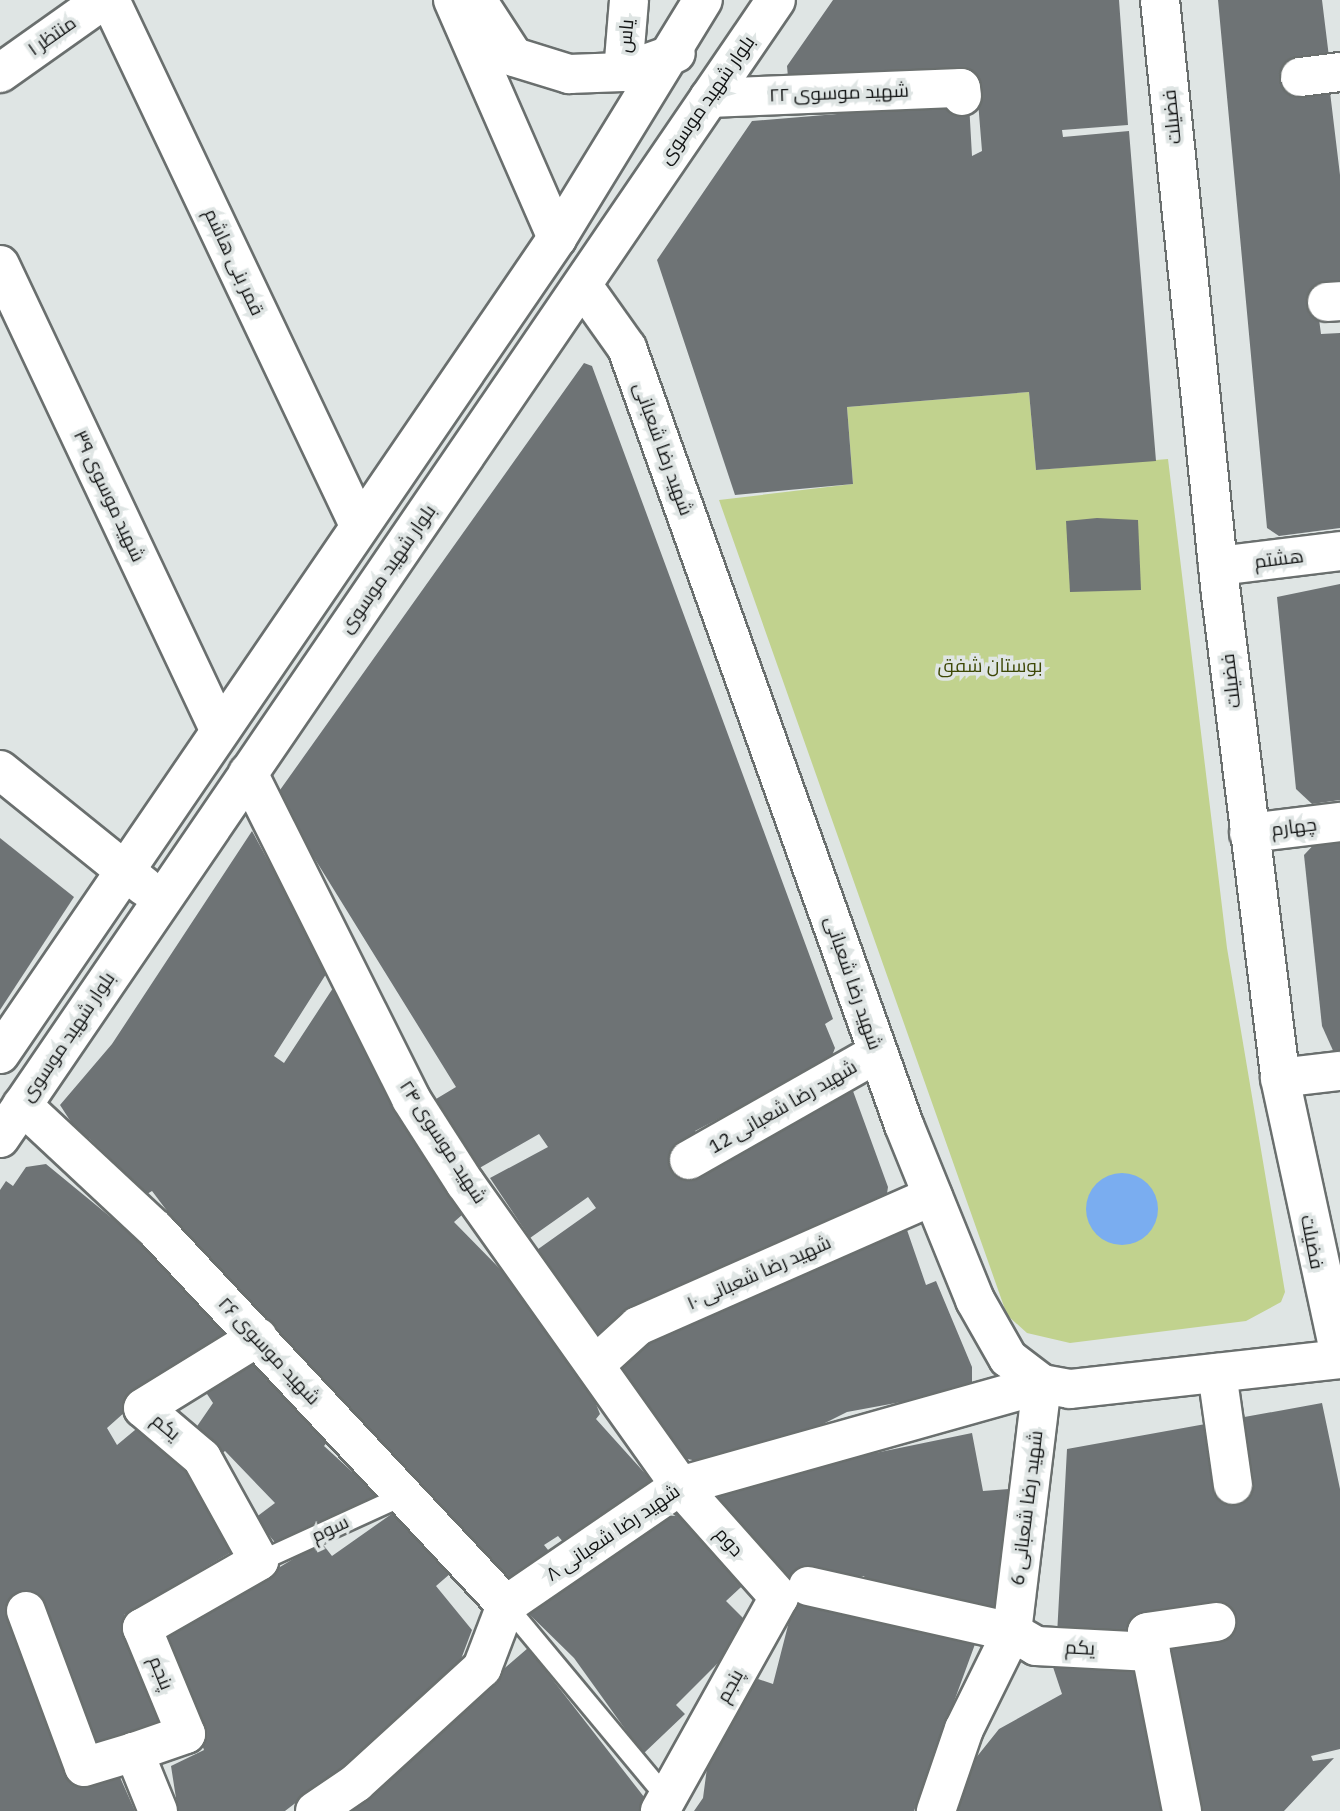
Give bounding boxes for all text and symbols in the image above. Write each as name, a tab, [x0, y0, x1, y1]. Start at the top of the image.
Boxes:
street label: منتظر ۱	[23, 11, 81, 61]
street label: یاس	[613, 18, 639, 54]
street label: بلوار شهید موسوی	[654, 31, 760, 169]
street label: شهید موسوی ۲۲	[769, 79, 909, 107]
street label: فضیلت	[1158, 89, 1186, 145]
street label: قمر بنی هاشم	[199, 205, 269, 319]
street label: شهید رضا شعبانی	[628, 379, 698, 519]
street label: شهید موسوی ۳۹	[69, 427, 149, 565]
street label: بلوار شهید موسوی	[335, 500, 441, 638]
street label: هشتم	[1253, 545, 1305, 573]
street label: فضیلت	[1216, 652, 1246, 710]
park label: بوستان شفق	[938, 655, 1042, 677]
street label: چهارم	[1270, 813, 1318, 841]
street label: شهید رضا شعبانی	[819, 913, 887, 1053]
street label: بلوار شهید موسوی	[16, 968, 120, 1106]
street label: شهید رضا شعبانی 12	[705, 1055, 861, 1159]
street label: شهید موسوی ۲۴	[395, 1076, 491, 1208]
street label: فضیلت	[1296, 1213, 1328, 1271]
street label: شهید رضا شعبانی ۱۰	[684, 1231, 834, 1315]
street label: شهید موسوی ۲۶	[213, 1292, 325, 1410]
street label: یکم	[147, 1409, 185, 1445]
street label: شهید رضا شعبانی 6	[1006, 1429, 1048, 1587]
street label: شهید رضا شعبانی ۸	[542, 1480, 684, 1586]
street label: سوم	[308, 1511, 352, 1547]
street label: دوم	[710, 1523, 748, 1561]
street label: یکم	[1064, 1636, 1096, 1660]
street label: پنجم	[144, 1653, 178, 1693]
street label: پنجم	[712, 1665, 748, 1707]

